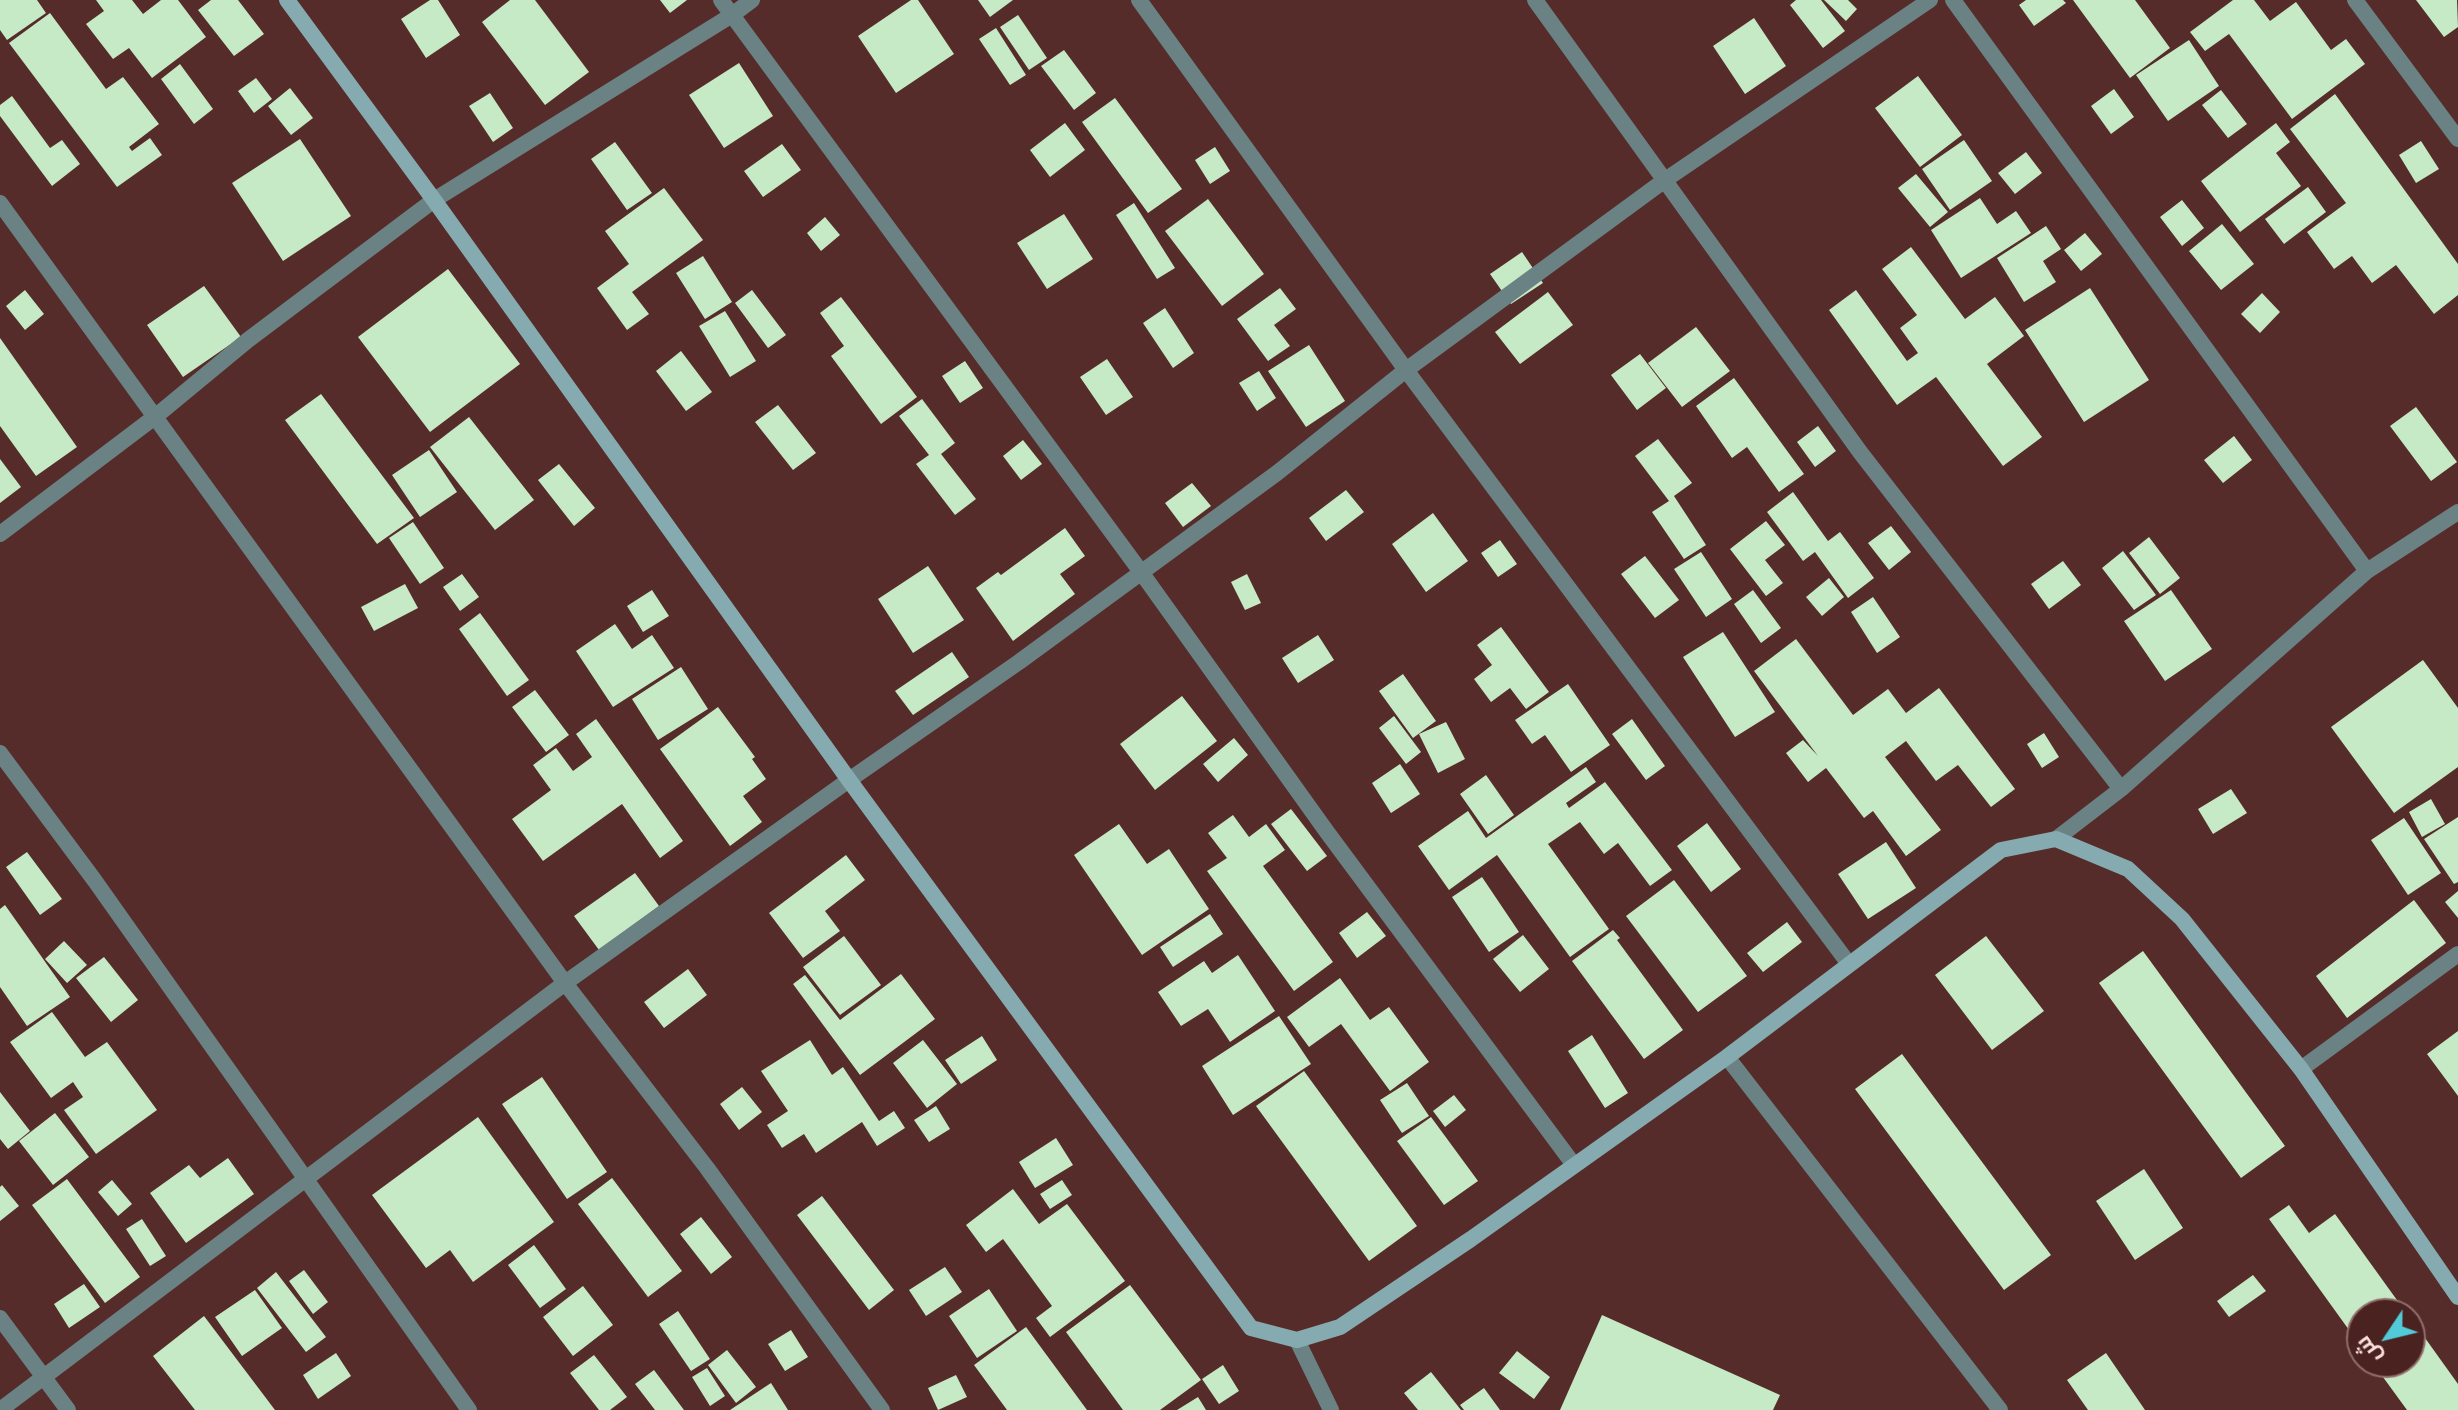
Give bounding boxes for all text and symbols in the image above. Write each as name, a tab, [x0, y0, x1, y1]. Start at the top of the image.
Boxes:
north arrow	[2346, 1298, 2426, 1378]
text: ش	[2348, 1331, 2388, 1370]

